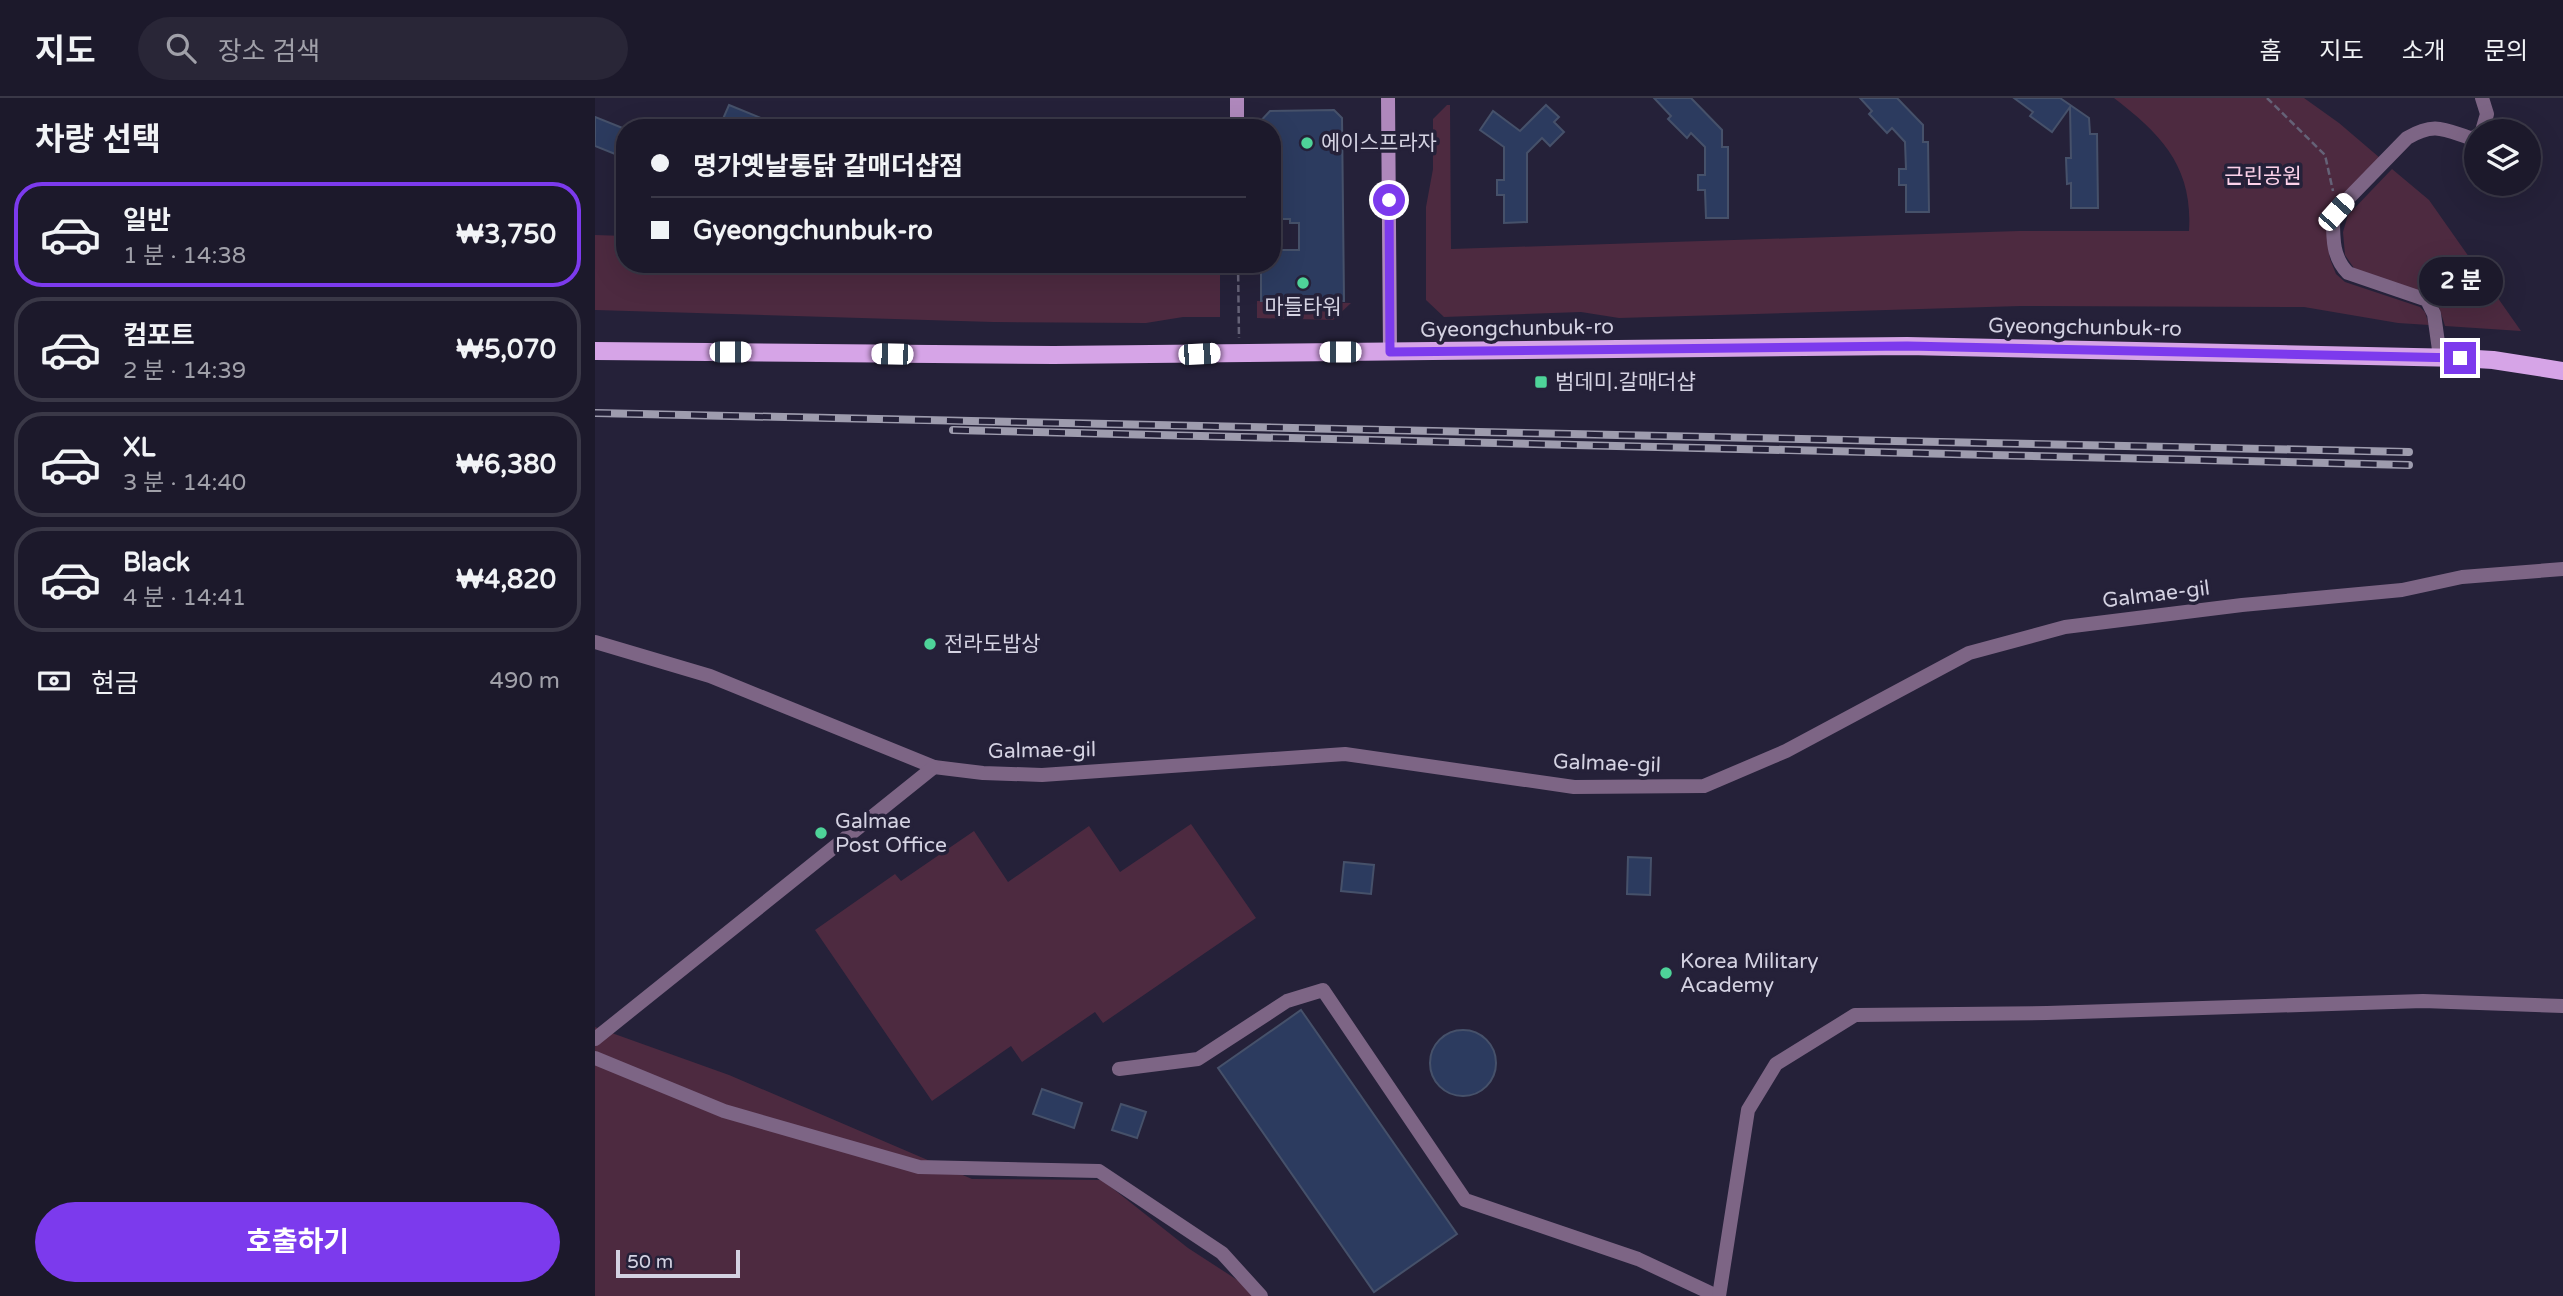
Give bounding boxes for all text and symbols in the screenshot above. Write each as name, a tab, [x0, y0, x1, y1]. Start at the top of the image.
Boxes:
search box	[138, 17, 628, 80]
icon: search	[162, 29, 200, 67]
text: 지도	[35, 32, 96, 71]
text: 장소 검색	[218, 36, 320, 67]
text: 홈	[2259, 37, 2281, 66]
text: 지도	[2319, 37, 2364, 66]
text: 소개	[2402, 37, 2446, 66]
text: 문의	[2484, 37, 2528, 66]
map controls	[2464, 119, 2541, 196]
button: layers	[2464, 119, 2541, 196]
text: 차량 선택	[35, 121, 161, 159]
place label: 에이스프라자	[1321, 131, 1437, 156]
marker: 에이스프라자	[1299, 135, 1315, 151]
text: 명가옛날통닭 갈매더샵점	[693, 151, 963, 182]
park label: 근린공원	[2224, 164, 2302, 189]
route start	[1373, 184, 1405, 216]
car	[2315, 189, 2358, 235]
icon: car	[39, 203, 102, 266]
text: 일반	[123, 205, 171, 236]
text: Gyeongchunbuk-ro	[693, 215, 933, 246]
text: ₩3,750	[456, 219, 556, 250]
text: 1 분 · 14:38	[123, 242, 246, 270]
callout: 2 분	[2418, 257, 2502, 306]
text: 2 분	[2440, 267, 2482, 295]
marker: 마들타워	[1295, 275, 1311, 291]
place label: 마들타워	[1264, 295, 1342, 320]
street label: Gyeongchunbuk-ro	[1988, 313, 2182, 342]
street label: Gyeongchunbuk-ro	[1420, 314, 1614, 343]
icon: car	[39, 318, 102, 381]
text: 컴포트	[123, 320, 195, 351]
text: ₩5,070	[456, 334, 556, 365]
car	[710, 342, 752, 363]
car	[1178, 342, 1221, 366]
car	[1320, 342, 1362, 363]
route end	[2444, 342, 2476, 374]
car	[871, 343, 914, 365]
text: 2 분 · 14:39	[123, 357, 246, 385]
place label: 범데미.갈매더샵	[1555, 370, 1696, 395]
marker: 범데미.갈매더샵	[1533, 374, 1549, 390]
text: XL	[123, 432, 155, 463]
icon: car	[39, 433, 102, 496]
text: ₩6,380	[456, 449, 556, 480]
text: 3 분 · 14:40	[123, 469, 246, 497]
text: Black	[123, 547, 190, 578]
icon: car	[39, 548, 102, 611]
text: ₩4,820	[456, 564, 556, 595]
street label: Galmae-gil	[2101, 575, 2211, 613]
text: 4 분 · 14:41	[123, 584, 246, 612]
place label: 전라도밥상	[944, 632, 1041, 657]
marker: 전라도밥상	[922, 636, 938, 652]
icon: cash	[35, 662, 73, 700]
text: 490 m	[490, 667, 560, 695]
text: 현금	[91, 668, 139, 699]
street label: Galmae-gil	[988, 737, 1096, 764]
street label: Galmae-gil	[1552, 749, 1661, 778]
place label: Galmae Post Office	[835, 809, 947, 858]
marker: Galmae Post Office	[813, 825, 829, 841]
place label: Korea Military Academy	[1680, 949, 1819, 998]
marker: Korea Military Academy	[1658, 965, 1674, 981]
button: 호출하기	[35, 1202, 560, 1282]
scale bar	[616, 1247, 740, 1279]
text: 50 m	[627, 1251, 673, 1273]

